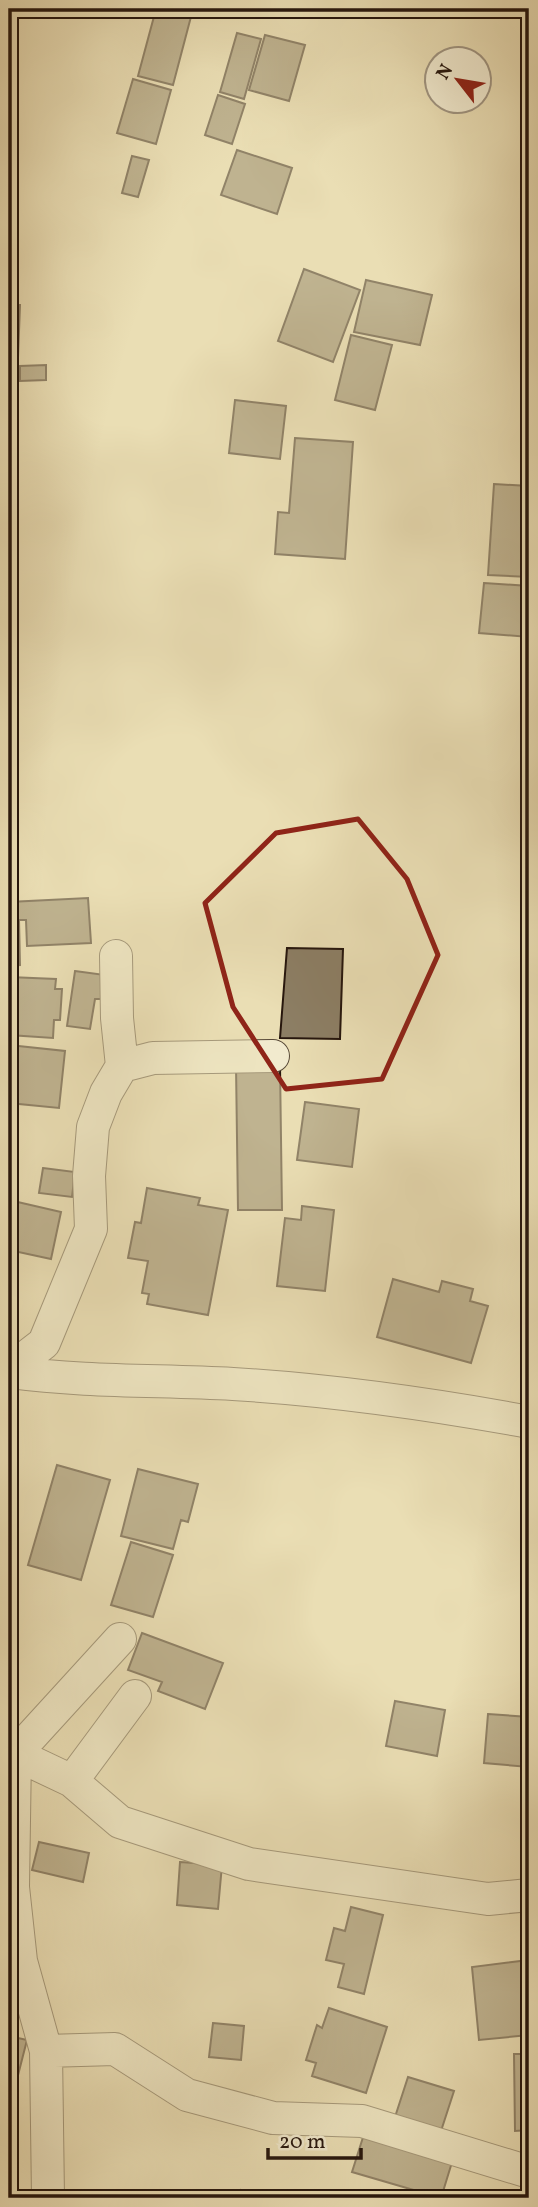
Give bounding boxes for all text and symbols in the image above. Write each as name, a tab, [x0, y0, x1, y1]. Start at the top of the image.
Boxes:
north arrow	[422, 46, 492, 116]
text: N	[430, 59, 460, 85]
scale bar	[268, 2116, 361, 2160]
text: 20 m	[279, 2128, 325, 2157]

